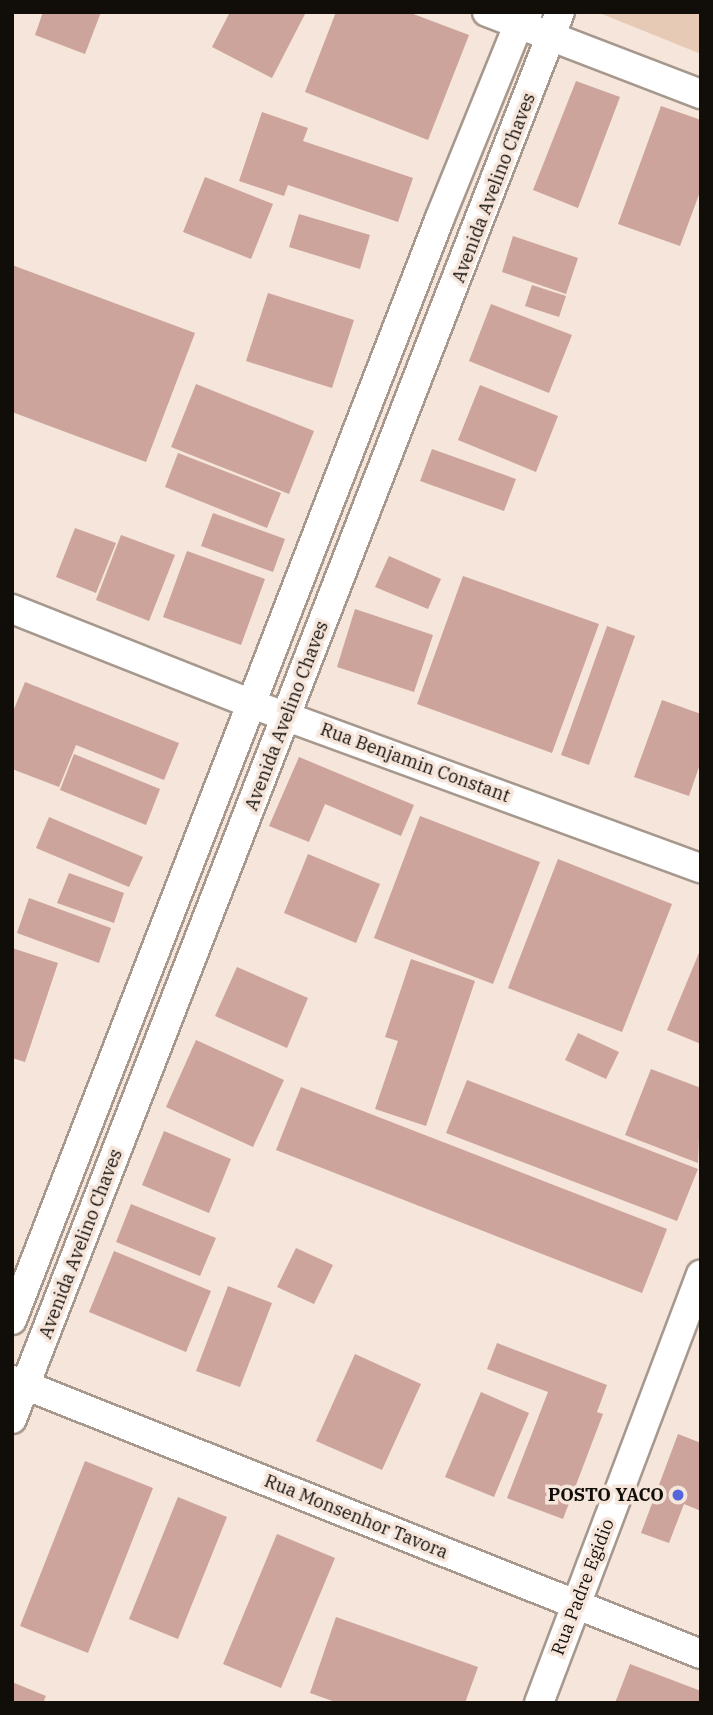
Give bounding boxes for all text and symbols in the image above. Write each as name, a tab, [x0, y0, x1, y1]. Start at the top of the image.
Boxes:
street label: Avenida Avelino Chaves	[448, 90, 540, 286]
street label: Avenida Avelino Chaves	[241, 618, 333, 814]
street label: Rua Benjamin Constant	[317, 719, 513, 807]
street label: Avenida Avelino Chaves	[35, 1146, 127, 1342]
street label: Rua Monsenhor Tavora	[261, 1470, 451, 1564]
place label: POSTO YACO	[548, 1484, 664, 1506]
marker: POSTO YACO	[670, 1487, 686, 1503]
street label: Rua Padre Egidio	[547, 1516, 619, 1658]

